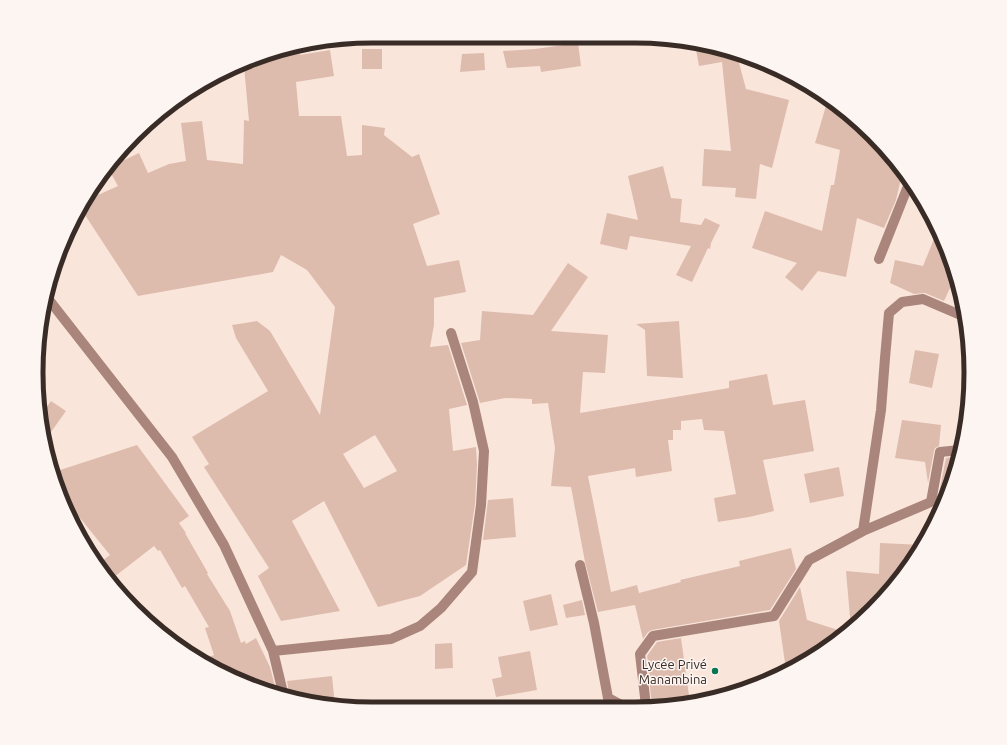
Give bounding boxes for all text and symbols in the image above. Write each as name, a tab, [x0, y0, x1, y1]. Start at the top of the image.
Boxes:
place label: Lycée Privé Manambina	[639, 657, 707, 686]
marker: Lycée Privé Manambina	[710, 666, 720, 676]

